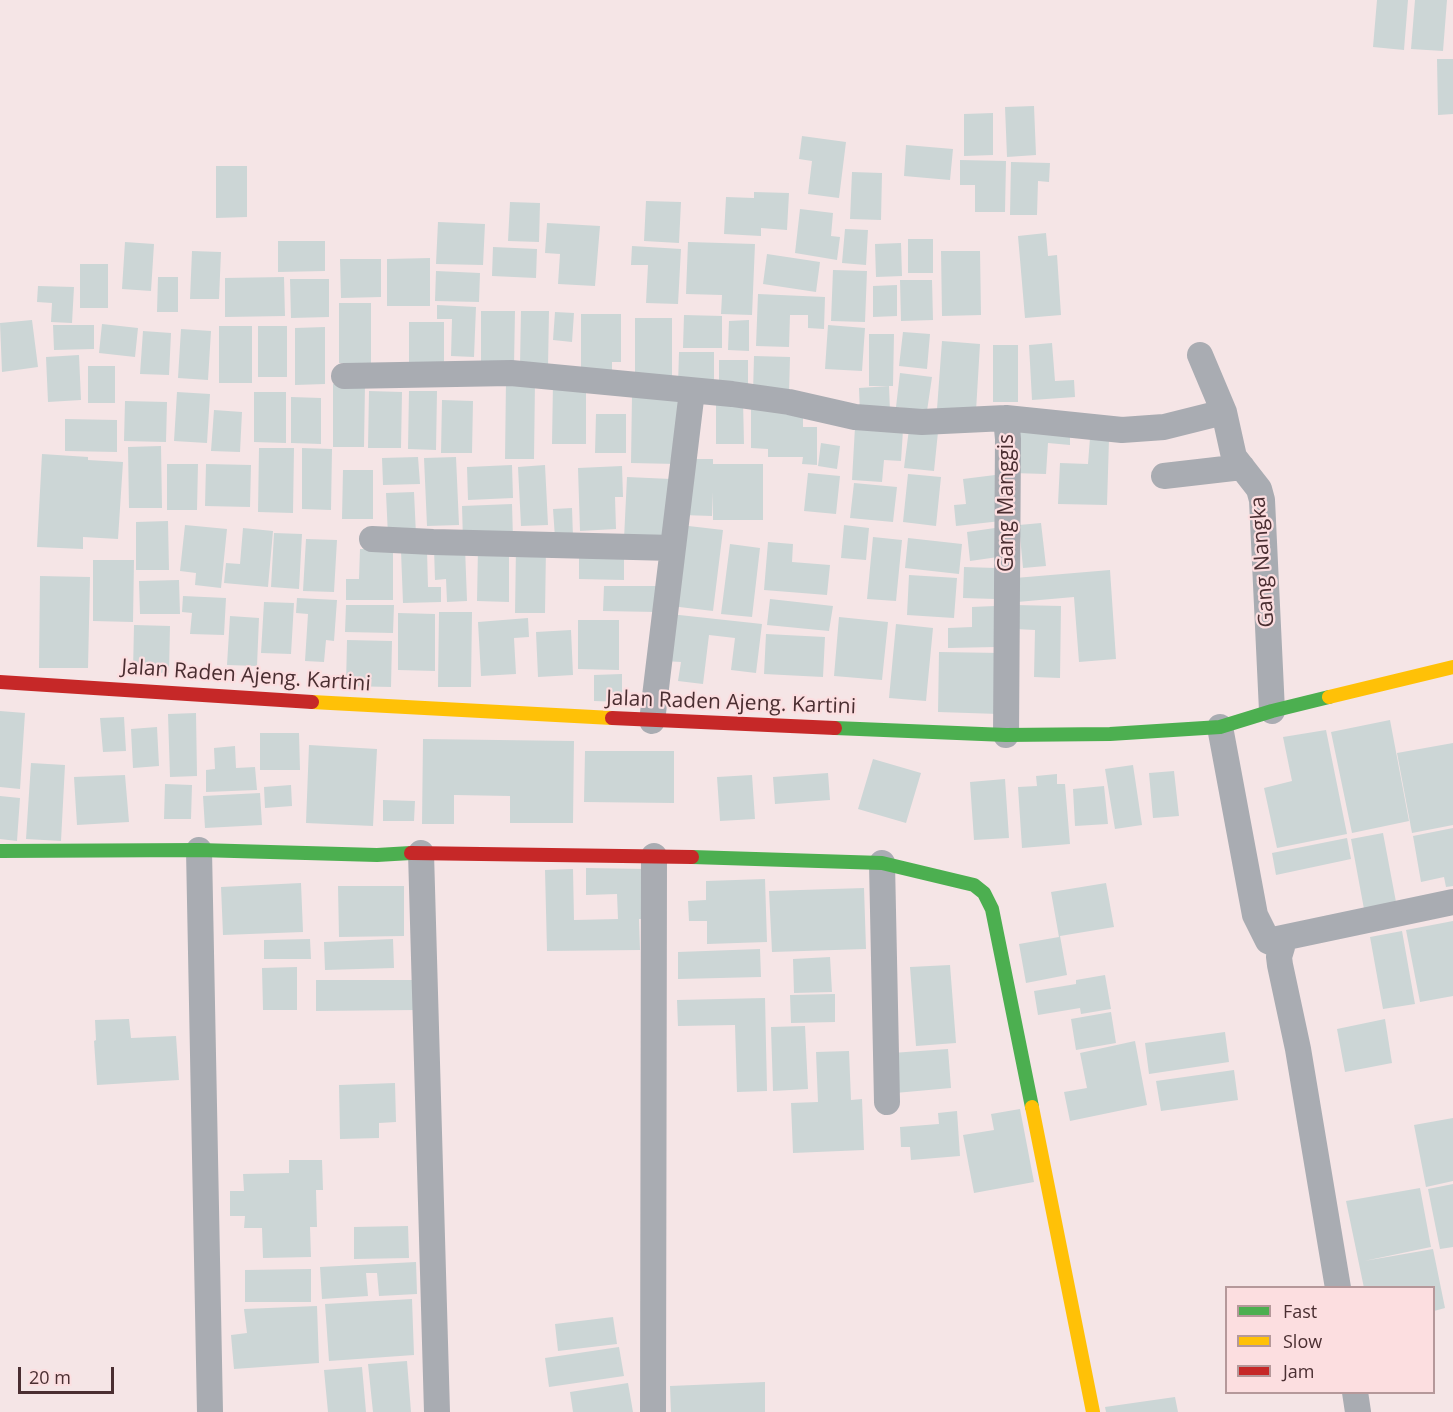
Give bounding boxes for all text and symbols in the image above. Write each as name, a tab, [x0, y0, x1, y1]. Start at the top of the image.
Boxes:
street label: Gang Manggis	[994, 434, 1020, 572]
street label: Gang Nangka	[1246, 496, 1280, 628]
street label: Jalan Raden Ajeng. Kartini	[120, 655, 372, 697]
street label: Jalan Raden Ajeng. Kartini	[606, 686, 856, 720]
legend	[1225, 1286, 1435, 1394]
text: Fast	[1283, 1299, 1317, 1323]
text: Slow	[1283, 1329, 1322, 1353]
scale bar	[21, 1355, 117, 1393]
text: Jam	[1283, 1359, 1315, 1383]
text: 20 m	[29, 1365, 71, 1389]

